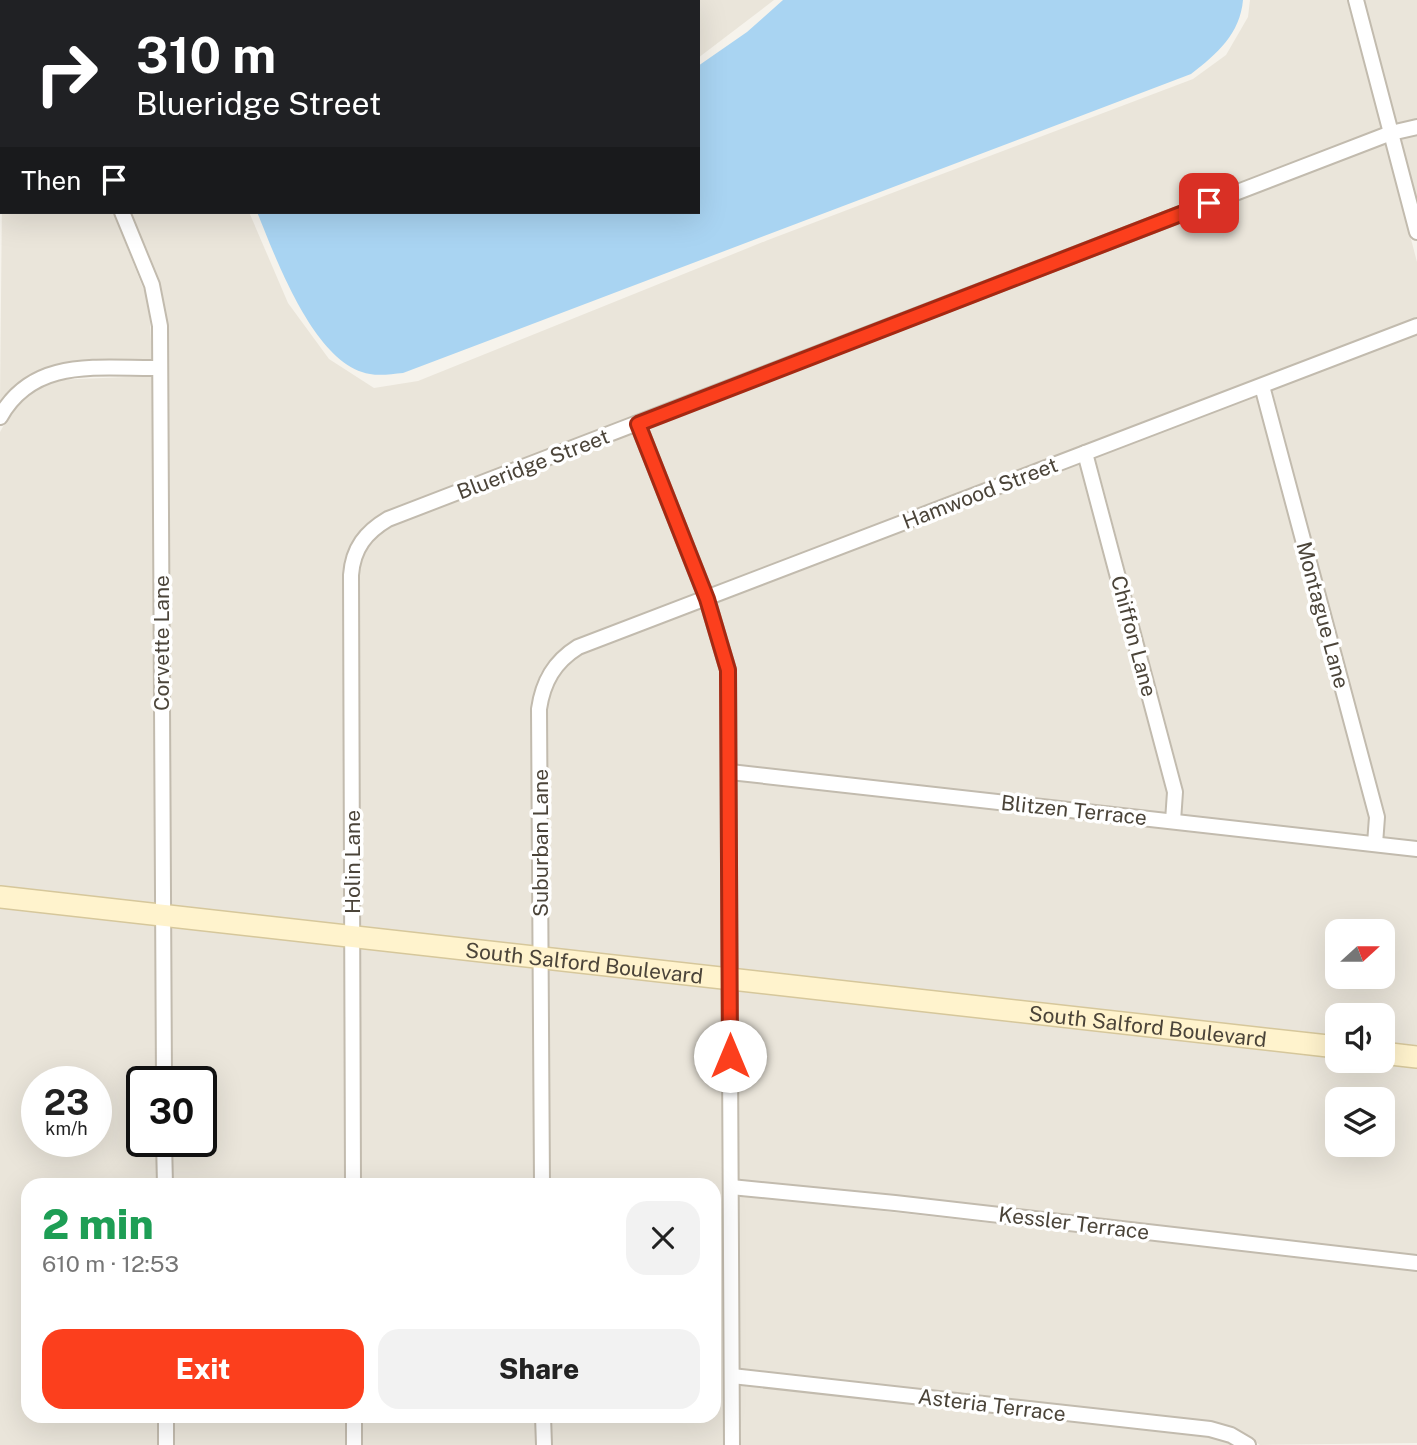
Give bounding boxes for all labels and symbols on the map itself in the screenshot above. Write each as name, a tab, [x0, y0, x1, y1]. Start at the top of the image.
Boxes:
pin	[1179, 173, 1239, 233]
street label: Blueridge Street	[453, 423, 613, 505]
street label: Hamwood Street	[899, 452, 1061, 534]
street label: Montague Lane	[1291, 539, 1355, 691]
street label: Chiffon Lane	[1106, 573, 1162, 699]
street label: Corvette Lane	[149, 575, 174, 711]
street label: Suburban Lane	[528, 769, 553, 917]
street label: Blitzen Terrace	[1000, 790, 1148, 830]
street label: Holin Lane	[340, 810, 365, 914]
north arrow	[1325, 919, 1395, 989]
street label: South Salford Boulevard	[464, 937, 705, 988]
street label: South Salford Boulevard	[1028, 1000, 1268, 1052]
position arrow	[693, 1019, 767, 1093]
speed limit sign: 30	[126, 1066, 217, 1157]
street label: Kessler Terrace	[997, 1201, 1151, 1245]
street label: Asteria Terrace	[917, 1384, 1067, 1426]

